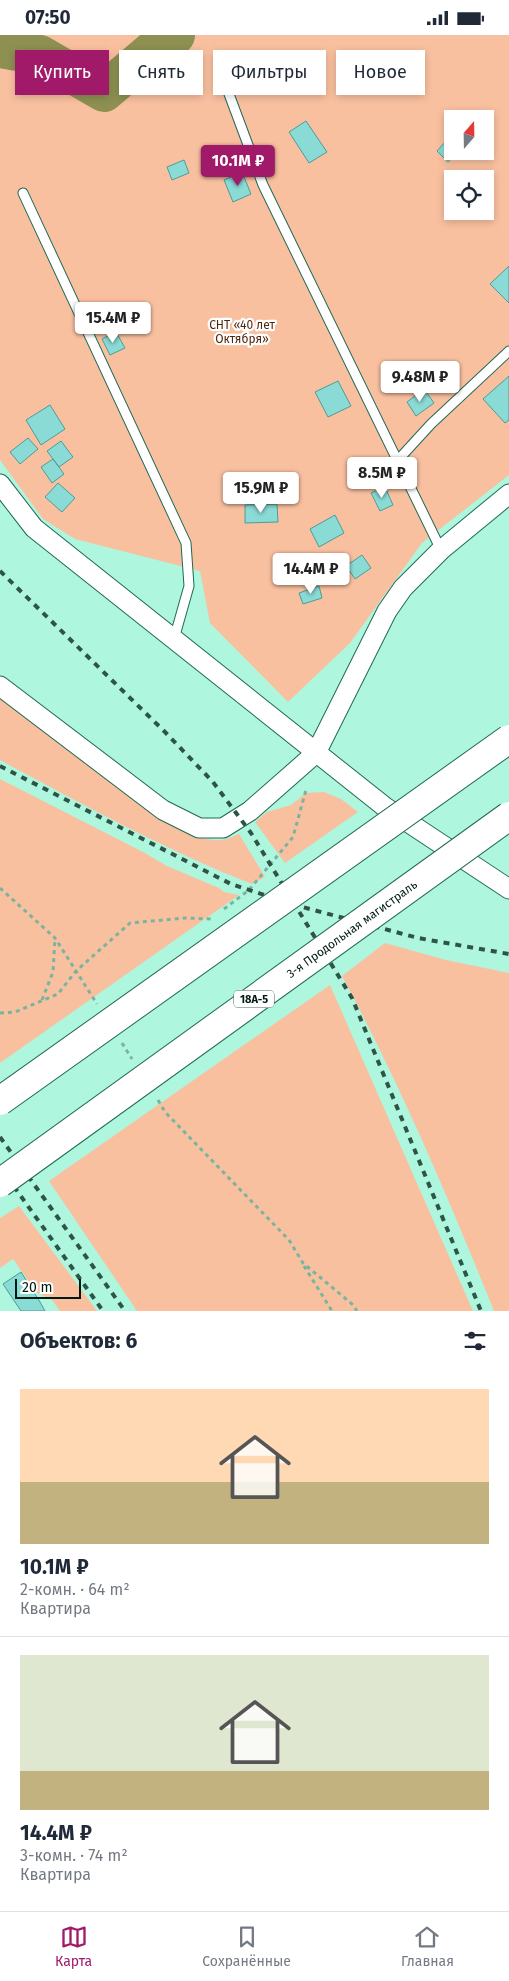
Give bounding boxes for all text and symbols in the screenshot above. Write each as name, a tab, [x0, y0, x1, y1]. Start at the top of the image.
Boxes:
text: 07:50	[25, 6, 71, 29]
chip: Купить	[15, 50, 109, 95]
chip: Снять	[119, 50, 203, 95]
chip: Фильтры	[213, 50, 326, 95]
chip: Новое	[336, 50, 425, 95]
north arrow	[444, 110, 494, 160]
map controls	[444, 110, 494, 220]
pin: 10.1M ₽	[192, 145, 284, 187]
text: 10.1M ₽	[212, 151, 264, 170]
button: locate	[444, 170, 494, 220]
pin: 15.4M ₽	[67, 301, 159, 344]
text: 15.4M ₽	[86, 308, 140, 327]
park label: СНТ «40 лет Октября»	[209, 318, 275, 346]
pin: 9.48M ₽	[374, 361, 466, 403]
text: 9.48M ₽	[392, 367, 448, 386]
pin: 8.5M ₽	[341, 457, 423, 499]
text: 8.5M ₽	[358, 463, 406, 482]
pin: 15.9M ₽	[215, 471, 307, 514]
text: 15.9M ₽	[234, 478, 288, 497]
pin: 14.4M ₽	[265, 553, 357, 595]
text: 14.4M ₽	[284, 559, 338, 578]
street label: 3-я Продольная магистраль	[284, 877, 420, 981]
road number: 18А-5	[234, 991, 274, 1007]
scale bar	[15, 1276, 81, 1299]
text: 20 m	[22, 1279, 52, 1296]
icon: filters	[461, 1327, 489, 1355]
text: Объектов: 6	[20, 1328, 137, 1354]
icon: home	[210, 1422, 300, 1512]
text: 10.1M ₽	[20, 1554, 89, 1580]
text: 2-комн. · 64 m²	[20, 1580, 130, 1599]
text: Квартира	[20, 1599, 91, 1618]
icon: home	[210, 1687, 300, 1777]
text: 14.4M ₽	[20, 1820, 92, 1846]
text: 3-комн. · 74 m²	[20, 1846, 128, 1865]
text: Квартира	[20, 1865, 91, 1884]
tab: Карта	[55, 1923, 92, 1970]
tab: Сохранённые	[202, 1923, 291, 1970]
tab: Главная	[401, 1923, 454, 1970]

